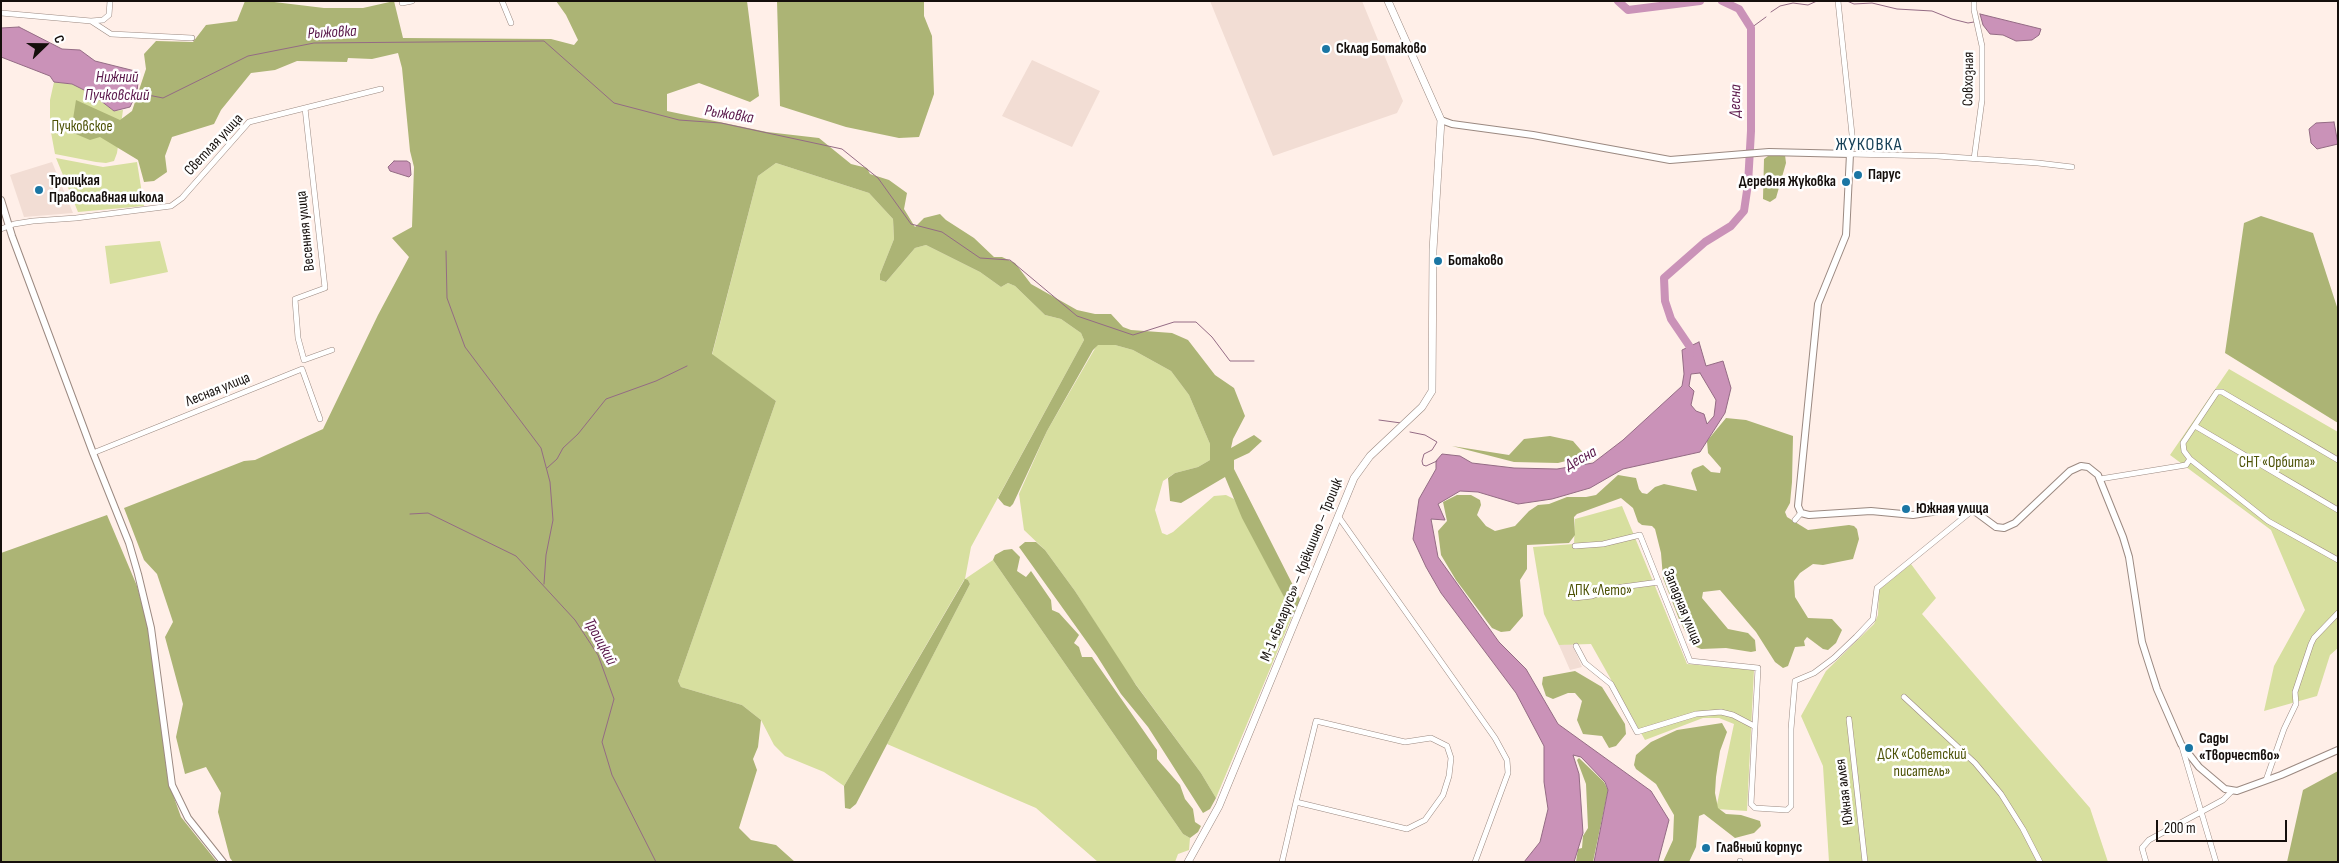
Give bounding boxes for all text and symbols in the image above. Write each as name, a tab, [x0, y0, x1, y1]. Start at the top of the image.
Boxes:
north arrow	[20, 20, 70, 70]
water label: Рыжовка	[307, 22, 357, 44]
text: С	[50, 33, 69, 46]
place label: Склад Ботаково	[1336, 40, 1427, 58]
marker: Склад Ботаково	[1320, 43, 1332, 55]
street label: Совхозная	[1960, 52, 1978, 106]
water label: Нижний Пучковский	[85, 68, 149, 106]
water label: Десна	[1726, 84, 1746, 118]
water label: Рыжовка	[703, 102, 755, 128]
street label: Светлая улица	[181, 110, 247, 180]
park label: Пучковское	[51, 118, 113, 136]
district label: ЖУКОВКА	[1835, 134, 1903, 156]
place label: Парус	[1868, 166, 1901, 184]
marker: Парус	[1852, 169, 1864, 181]
place label: Троицкая Православная школа	[49, 172, 164, 207]
place label: Деревня Жуковка	[1739, 173, 1836, 191]
marker: Деревня Жуковка	[1840, 176, 1852, 188]
marker: Троицкая Православная школа	[33, 184, 45, 196]
street label: Весенняя улица	[293, 190, 319, 272]
place label: Ботаково	[1448, 252, 1503, 270]
marker: Ботаково	[1432, 255, 1444, 267]
street label: Лесная улица	[183, 369, 253, 411]
water label: Десна	[1562, 443, 1600, 475]
park label: СНТ «Орбита»	[2239, 454, 2315, 472]
street label: М-1 «Беларусь» – Крёкшино – Троицк	[1257, 476, 1347, 664]
place label: Южная улица	[1916, 500, 1989, 518]
marker: Южная улица	[1900, 503, 1912, 515]
street label: Западная улица	[1659, 566, 1705, 648]
park label: ДПК «Лето»	[1568, 582, 1632, 600]
water label: Троицкий	[579, 615, 621, 669]
place label: Сады «Творчество»	[2199, 730, 2280, 765]
marker: Сады «Творчество»	[2183, 742, 2195, 754]
park label: ДСК «Советский писатель»	[1878, 746, 1966, 781]
street label: Южная аллея	[1832, 758, 1858, 826]
scale bar	[2159, 810, 2290, 842]
text: 200 m	[2164, 819, 2196, 838]
place label: Главный корпус	[1716, 839, 1802, 857]
marker: Главный корпус	[1700, 842, 1712, 854]

